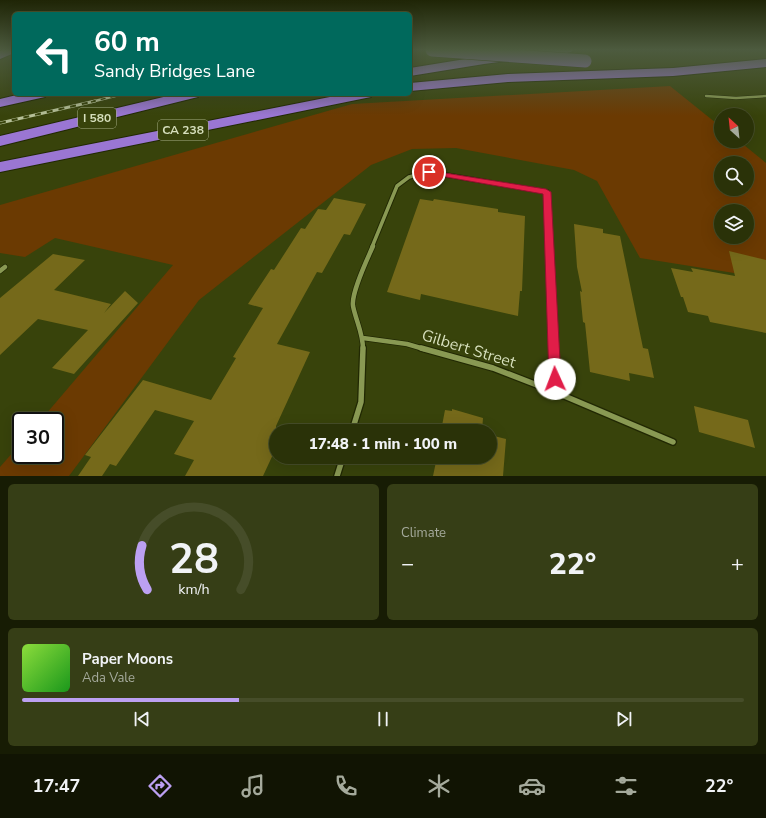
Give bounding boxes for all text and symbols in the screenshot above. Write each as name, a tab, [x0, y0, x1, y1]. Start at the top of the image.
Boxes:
text: 60 m	[94, 23, 160, 61]
icon: left	[28, 28, 80, 80]
text: Sandy Bridges Lane	[94, 59, 255, 83]
road number: I 580	[78, 108, 116, 128]
north arrow	[714, 108, 754, 148]
map controls	[714, 108, 754, 244]
road number: CA 238	[158, 120, 208, 140]
pin	[412, 155, 446, 189]
button: search	[714, 156, 754, 196]
icon: arrive	[418, 161, 440, 183]
button: layers	[714, 204, 754, 244]
street label: Gilbert Street	[419, 324, 519, 374]
position arrow	[534, 358, 576, 400]
speed limit sign: 30	[12, 412, 64, 464]
text: 17:48 · 1 min · 100 m	[309, 434, 457, 454]
text: Climate	[401, 524, 446, 542]
text: 28	[169, 531, 218, 588]
text: 22°	[549, 544, 596, 585]
text: −	[401, 549, 414, 579]
text: +	[731, 549, 744, 579]
text: km/h	[178, 580, 209, 599]
text: Paper Moons	[82, 649, 173, 669]
text: Ada Vale	[82, 669, 135, 687]
icon: previous	[131, 708, 153, 730]
icon: pause	[372, 708, 394, 730]
icon: next	[613, 708, 635, 730]
icon: directions	[146, 772, 174, 800]
icon: music	[239, 772, 267, 800]
icon: phone	[332, 772, 360, 800]
icon: climate	[425, 772, 453, 800]
icon: car	[518, 772, 546, 800]
icon: filters	[612, 772, 640, 800]
text: 17:47	[33, 774, 80, 798]
text: 22°	[705, 774, 733, 798]

